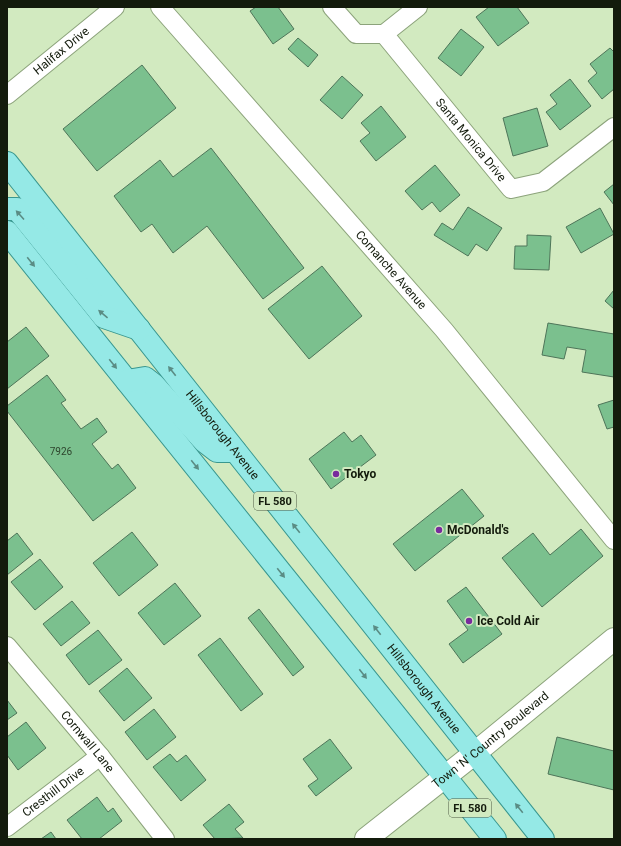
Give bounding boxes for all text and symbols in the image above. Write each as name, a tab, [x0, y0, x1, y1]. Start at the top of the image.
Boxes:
street label: Halifax Drive	[31, 24, 92, 78]
street label: Santa Monica Drive	[433, 96, 509, 184]
one-way arrow	[16, 209, 25, 220]
street label: Comanche Avenue	[353, 228, 429, 312]
one-way arrow	[27, 257, 36, 268]
one-way arrow	[98, 310, 108, 318]
one-way arrow	[109, 358, 117, 369]
one-way arrow	[168, 366, 176, 377]
street label: Hillsborough Avenue	[183, 387, 262, 482]
house number: 7926	[50, 446, 73, 457]
one-way arrow	[190, 459, 199, 470]
place label: Tokyo	[344, 467, 377, 481]
marker: Tokyo	[331, 469, 341, 479]
road number: FL 580	[254, 492, 296, 510]
one-way arrow	[292, 523, 301, 534]
place label: McDonald's	[447, 523, 509, 537]
marker: McDonald's	[434, 525, 444, 535]
one-way arrow	[277, 567, 286, 578]
place label: Ice Cold Air	[477, 614, 540, 628]
marker: Ice Cold Air	[464, 616, 474, 626]
one-way arrow	[373, 624, 382, 635]
street label: Hillsborough Avenue	[384, 641, 464, 736]
one-way arrow	[358, 669, 367, 680]
street label: Town 'N' Country Boulevard	[429, 689, 551, 791]
street label: Cornwall Lane	[58, 708, 117, 775]
street label: Cresthill Drive	[20, 764, 87, 820]
road number: FL 580	[449, 799, 491, 817]
one-way arrow	[515, 803, 523, 814]

